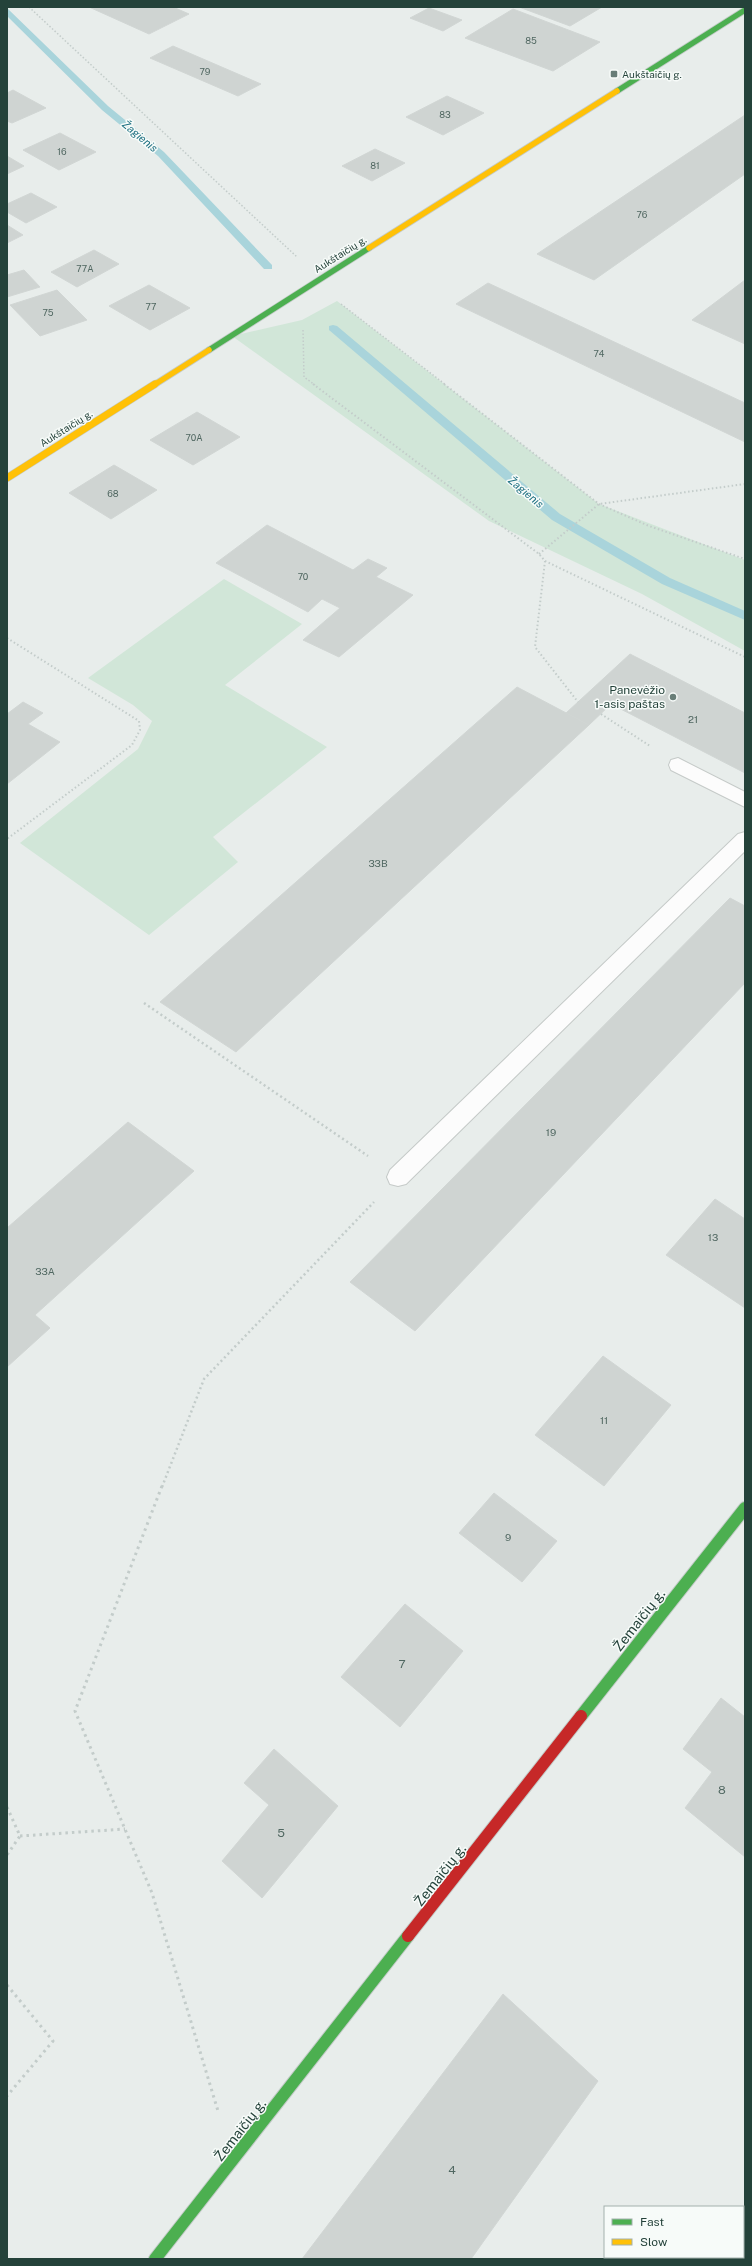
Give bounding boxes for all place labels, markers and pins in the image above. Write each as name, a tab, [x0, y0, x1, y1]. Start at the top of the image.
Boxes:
place label: Aukštaičių g.	[622, 68, 682, 80]
marker: Aukštaičių g.	[609, 69, 619, 79]
place label: Panevėžio 1-asis paštas	[594, 683, 665, 711]
marker: Panevėžio 1-asis paštas	[668, 692, 678, 702]

